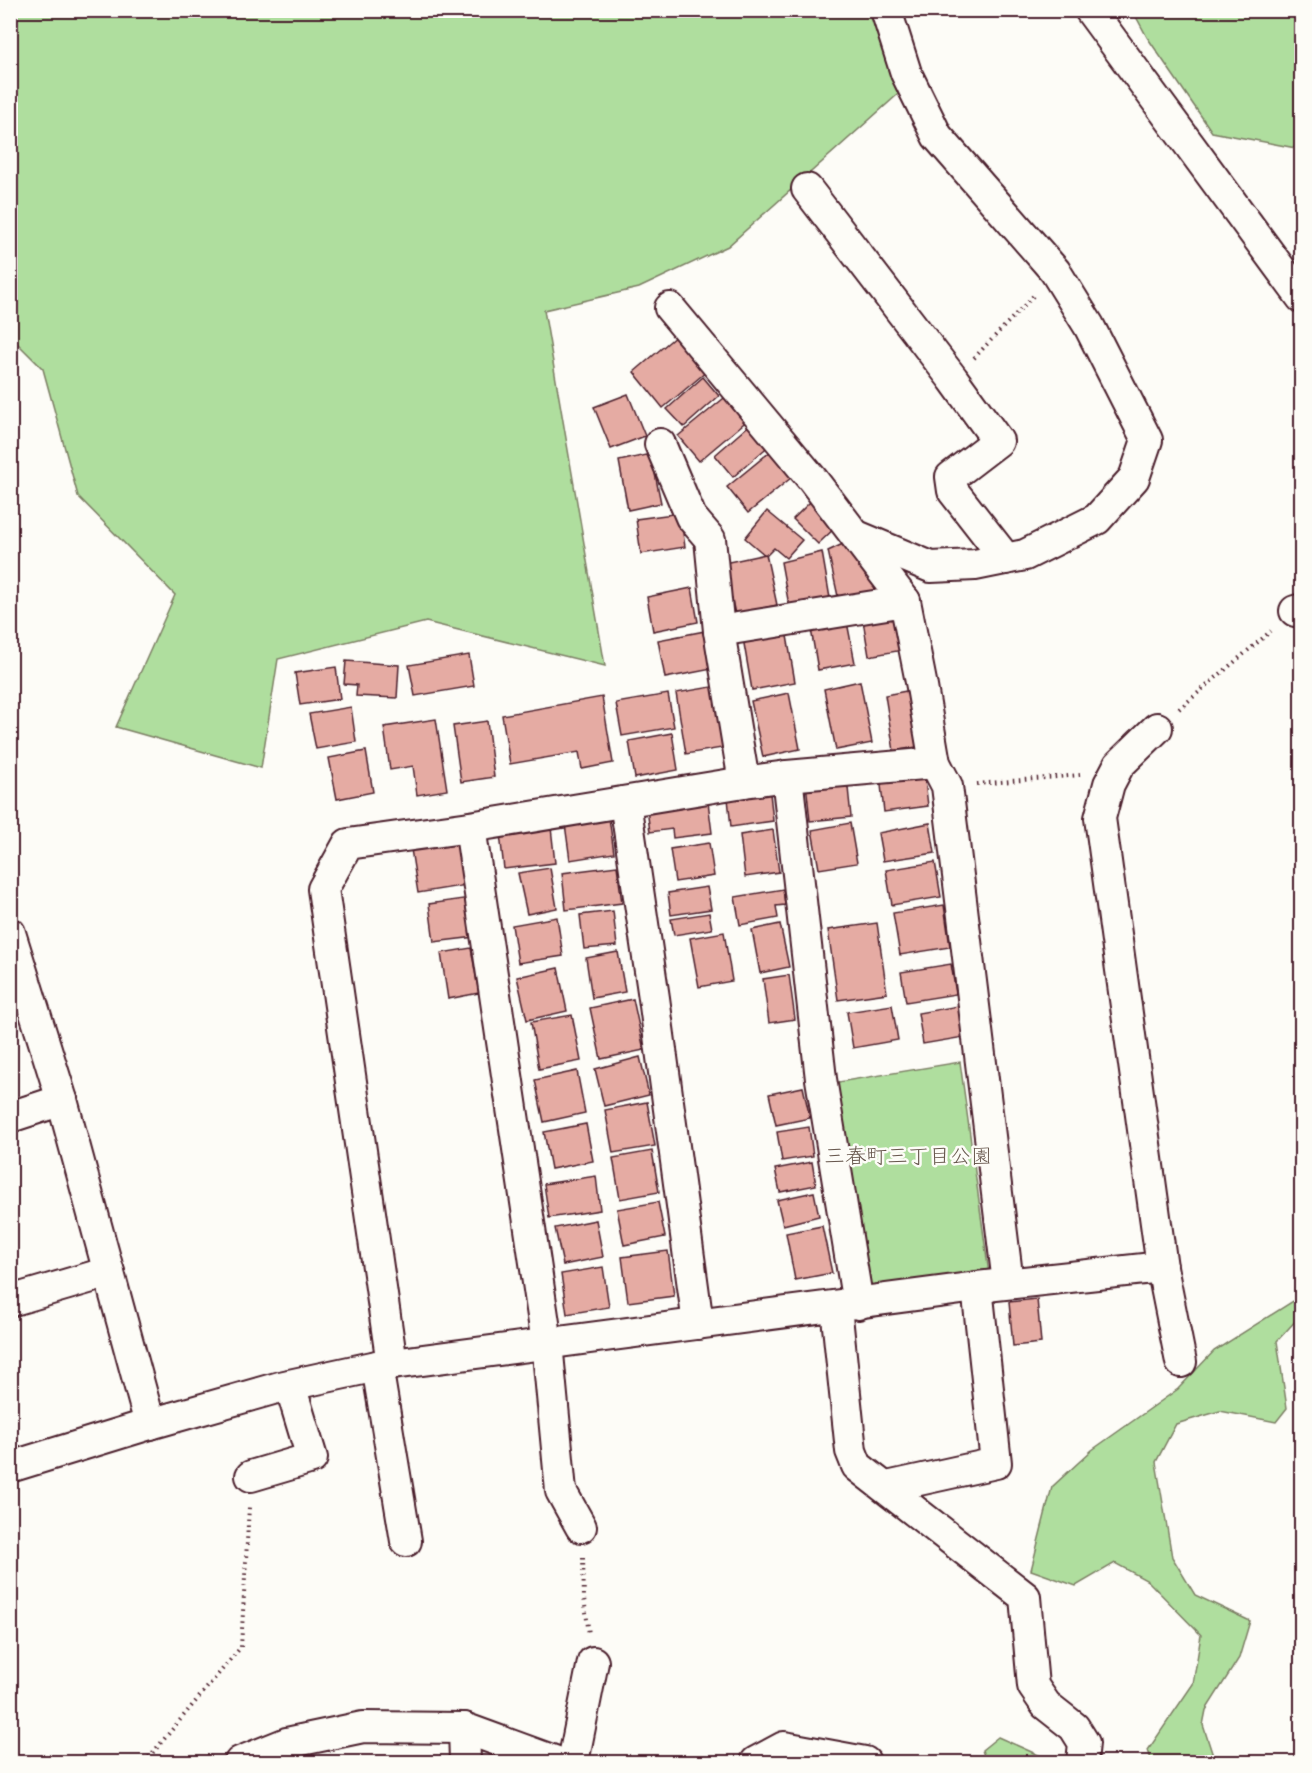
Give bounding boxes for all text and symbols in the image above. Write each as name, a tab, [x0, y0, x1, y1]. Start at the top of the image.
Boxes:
park label: 三春町三丁目公園	[824, 1144, 992, 1168]

